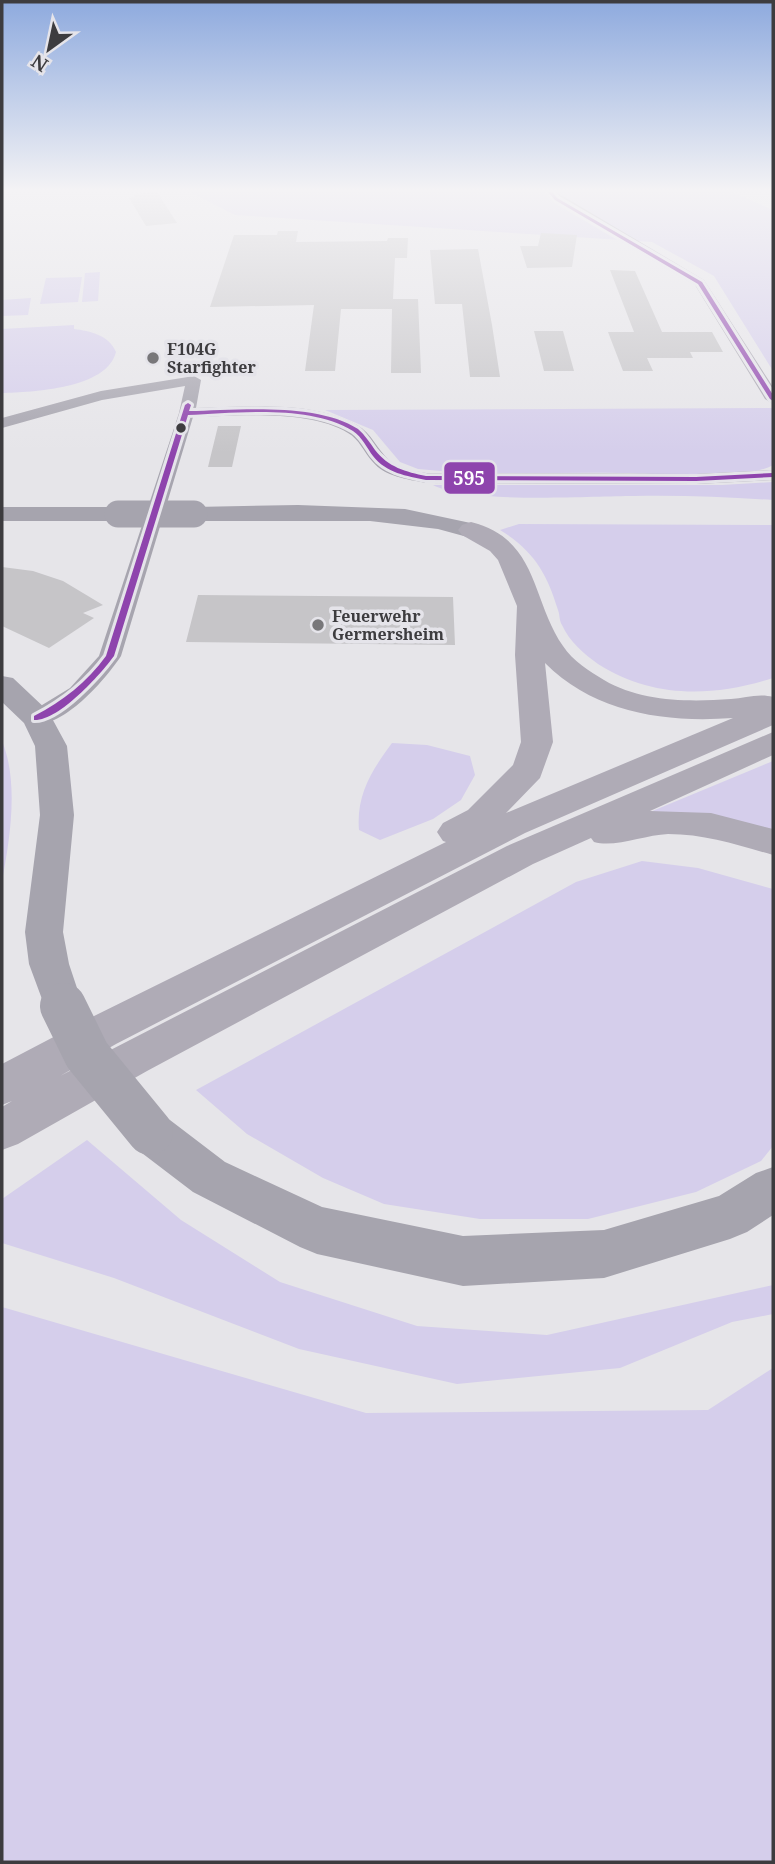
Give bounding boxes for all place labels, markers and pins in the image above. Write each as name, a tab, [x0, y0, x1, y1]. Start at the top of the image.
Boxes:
place label: F104G Starfighter	[167, 338, 256, 378]
marker: F104G Starfighter	[145, 350, 161, 366]
unlabelled marker	[174, 421, 188, 435]
place label: Feuerwehr Germersheim	[332, 605, 444, 645]
marker: Feuerwehr Germersheim	[310, 617, 326, 633]

